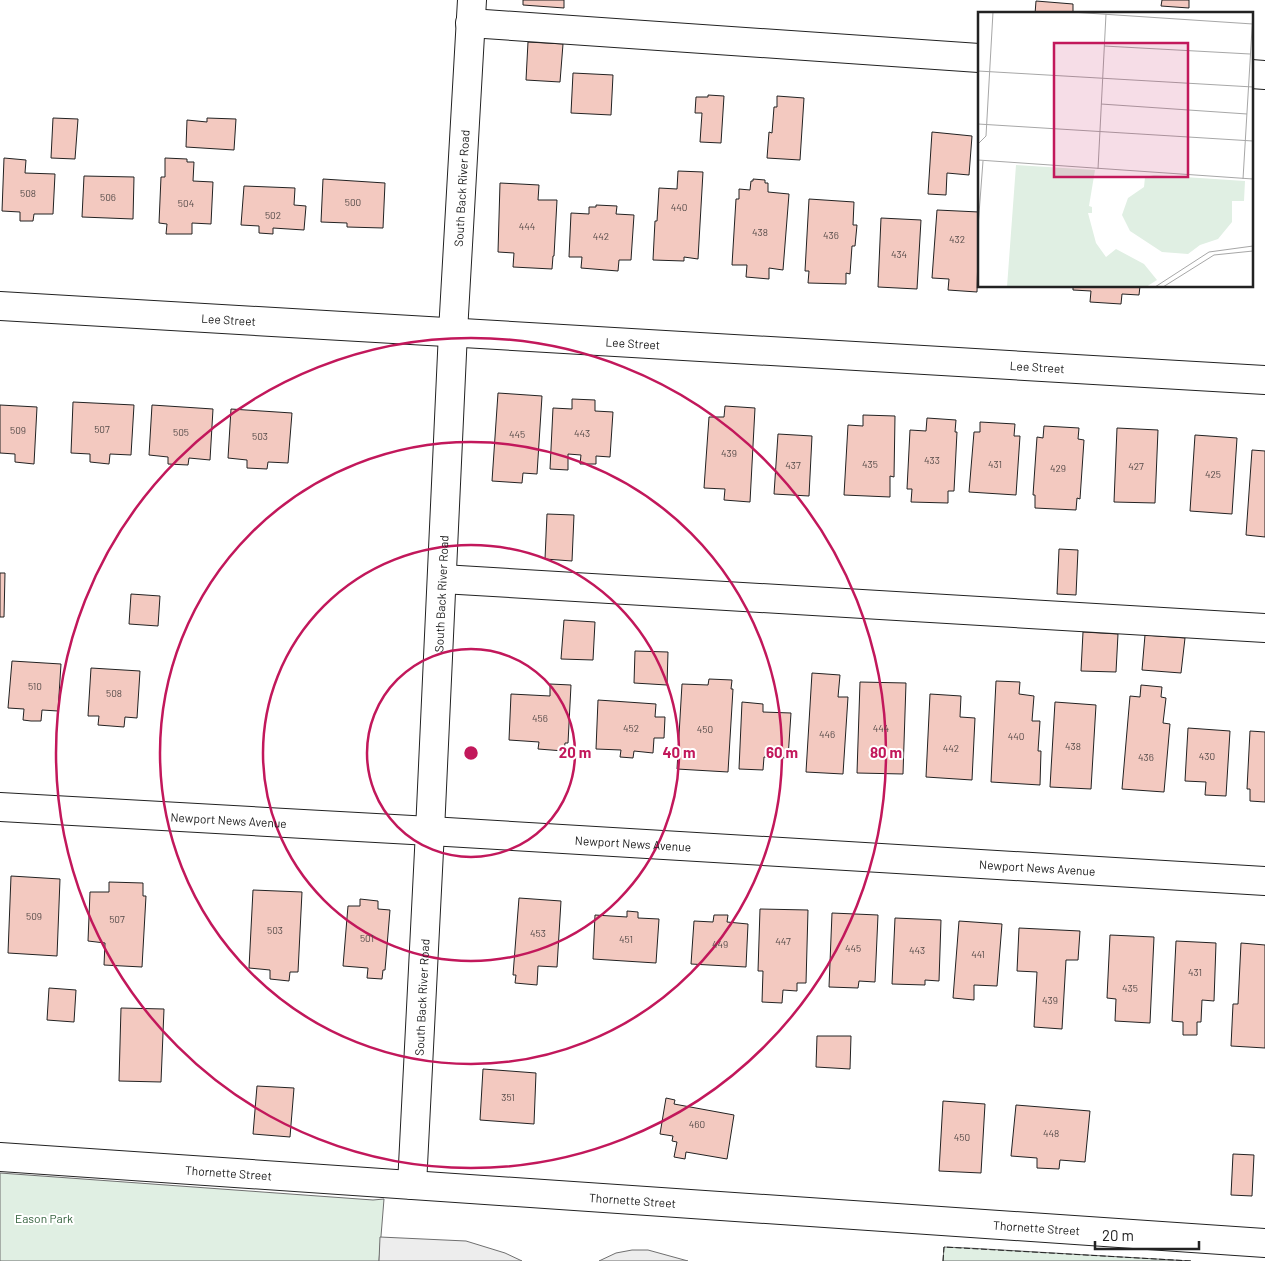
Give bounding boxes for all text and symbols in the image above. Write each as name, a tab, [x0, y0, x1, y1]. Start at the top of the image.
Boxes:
inset map	[978, 12, 1252, 288]
street label: South Back River Road	[451, 129, 472, 247]
house number: 508	[20, 187, 36, 199]
house number: 506	[100, 191, 116, 203]
house number: 500	[345, 196, 361, 208]
house number: 504	[178, 197, 194, 209]
house number: 440	[671, 201, 687, 213]
house number: 502	[265, 209, 281, 221]
house number: 444	[519, 220, 535, 232]
house number: 438	[752, 226, 768, 238]
house number: 436	[823, 229, 839, 241]
house number: 442	[593, 230, 609, 242]
house number: 432	[949, 233, 965, 245]
house number: 434	[891, 248, 907, 260]
street label: Lee Street	[201, 311, 256, 328]
street label: Lee Street	[605, 334, 661, 352]
street label: Lee Street	[1009, 358, 1065, 375]
house number: 507	[94, 423, 110, 435]
house number: 509	[10, 424, 26, 436]
house number: 505	[173, 426, 189, 438]
house number: 443	[574, 427, 590, 439]
house number: 445	[509, 428, 525, 440]
house number: 503	[252, 430, 268, 442]
house number: 439	[721, 447, 737, 459]
house number: 433	[924, 454, 940, 466]
house number: 435	[862, 458, 878, 470]
house number: 431	[988, 458, 1002, 470]
house number: 437	[785, 459, 801, 471]
house number: 427	[1128, 460, 1144, 472]
house number: 429	[1050, 462, 1066, 474]
house number: 425	[1205, 468, 1221, 480]
street label: South Back River Road	[431, 535, 451, 653]
house number: 510	[28, 680, 42, 692]
house number: 508	[106, 687, 122, 699]
house number: 456	[532, 712, 548, 724]
house number: 452	[623, 722, 639, 734]
house number: 444	[873, 722, 889, 734]
house number: 450	[697, 723, 713, 735]
house number: 446	[819, 728, 835, 740]
house number: 440	[1008, 730, 1024, 742]
house number: 438	[1065, 740, 1081, 752]
house number: 442	[943, 742, 959, 754]
text: 20 m	[559, 743, 591, 761]
text: 40 m	[662, 743, 696, 761]
text: 60 m	[766, 743, 798, 761]
text: 80 m	[870, 743, 902, 761]
centre of rings	[462, 744, 480, 762]
house number: 430	[1199, 750, 1215, 762]
house number: 436	[1138, 751, 1154, 763]
street label: Newport News Avenue	[170, 810, 287, 830]
street label: Newport News Avenue	[574, 833, 692, 854]
street label: Newport News Avenue	[979, 857, 1096, 878]
house number: 509	[26, 910, 42, 922]
house number: 507	[109, 913, 125, 925]
house number: 503	[267, 924, 283, 936]
house number: 453	[530, 927, 546, 939]
house number: 501	[360, 932, 374, 944]
house number: 451	[619, 933, 633, 945]
house number: 447	[775, 935, 791, 947]
street label: South Back River Road	[412, 938, 432, 1056]
house number: 449	[712, 938, 728, 950]
house number: 445	[845, 942, 861, 954]
house number: 443	[909, 944, 925, 956]
house number: 441	[971, 948, 985, 960]
house number: 431	[1188, 966, 1202, 978]
house number: 435	[1122, 982, 1138, 994]
house number: 439	[1042, 994, 1058, 1006]
house number: 351	[501, 1091, 515, 1103]
house number: 460	[689, 1118, 705, 1130]
house number: 448	[1043, 1127, 1059, 1139]
house number: 450	[954, 1131, 970, 1143]
street label: Thornette Street	[185, 1163, 272, 1182]
street label: Thornette Street	[589, 1190, 676, 1210]
park label: Eason Park	[15, 1211, 73, 1225]
street label: Thornette Street	[993, 1218, 1080, 1237]
scale bar	[1095, 1218, 1199, 1250]
text: 20 m	[1102, 1226, 1134, 1244]

